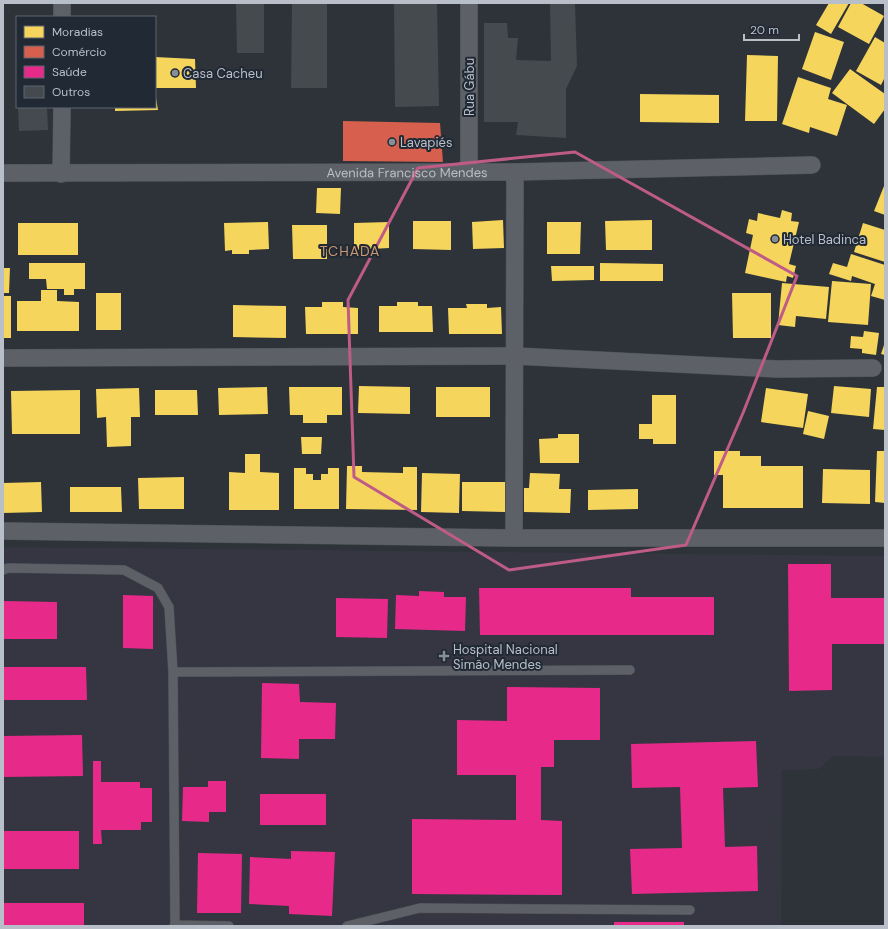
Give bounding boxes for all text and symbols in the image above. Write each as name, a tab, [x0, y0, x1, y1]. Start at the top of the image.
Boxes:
legend	[16, 16, 156, 108]
scale bar	[744, 16, 799, 42]
text: 20 m	[750, 22, 779, 38]
text: Moradias	[52, 24, 103, 40]
text: Comércio	[52, 44, 106, 60]
street label: Rua Gábu	[461, 58, 478, 116]
text: Saúde	[52, 64, 87, 80]
place label: Casa Cacheu	[183, 65, 263, 82]
marker: Casa Cacheu	[170, 68, 180, 78]
text: Outros	[52, 84, 90, 100]
place label: Lavapiés	[400, 134, 452, 151]
marker: Lavapiés	[387, 137, 397, 147]
street label: Avenida Francisco Mendes	[326, 164, 488, 181]
place label: Hotel Badinca	[783, 231, 866, 248]
marker: Hotel Badinca	[770, 234, 780, 244]
district label: TCHADA	[320, 242, 380, 260]
place label: Hospital Nacional Simão Mendes	[453, 641, 558, 673]
marker: Hospital Nacional Simão Mendes	[438, 650, 450, 662]

